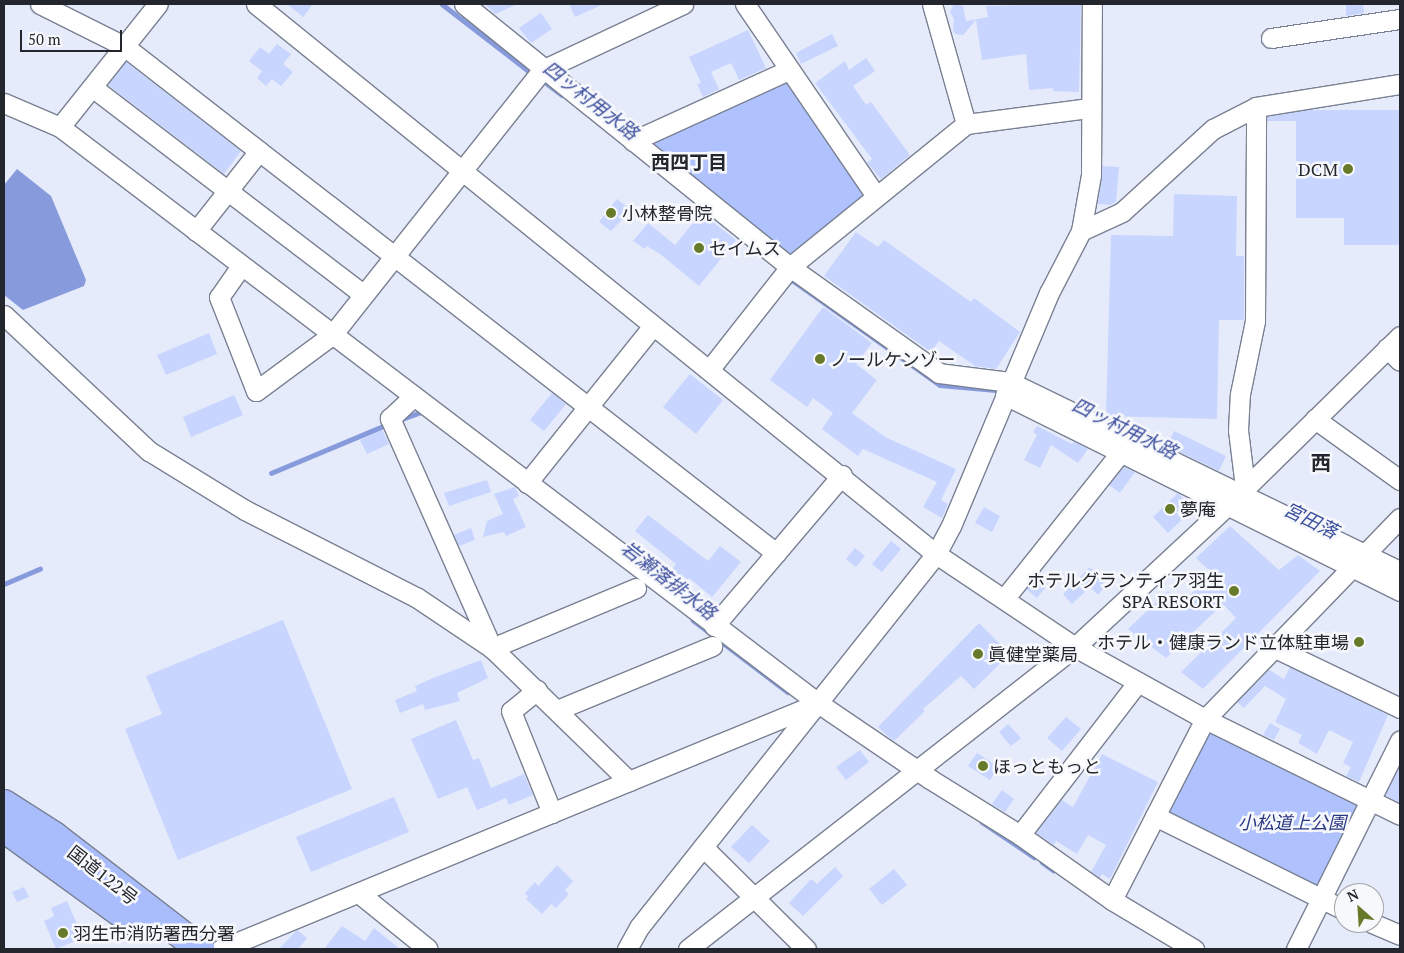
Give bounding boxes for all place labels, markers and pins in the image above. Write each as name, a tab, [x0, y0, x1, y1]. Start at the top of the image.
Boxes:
place label: DCM	[1298, 158, 1338, 180]
marker: DCM	[1342, 163, 1354, 175]
place label: 小林整骨院	[622, 202, 712, 224]
marker: 小林整骨院	[604, 206, 618, 220]
place label: セイムス	[709, 237, 781, 259]
marker: セイムス	[693, 242, 705, 254]
place label: ノールケンゾー	[830, 348, 956, 370]
marker: ノールケンゾー	[814, 353, 826, 365]
place label: 夢庵	[1180, 498, 1216, 520]
marker: 夢庵	[1164, 503, 1176, 515]
place label: ホテルグランティア羽生 SPA RESORT	[1026, 570, 1224, 612]
marker: ホテルグランティア羽生 SPA RESORT	[1228, 585, 1240, 597]
place label: ホテル・健康ランド立体駐車場	[1097, 631, 1349, 653]
marker: ホテル・健康ランド立体駐車場	[1353, 636, 1365, 648]
place label: 眞健堂薬局	[988, 643, 1078, 665]
marker: 眞健堂薬局	[972, 648, 984, 660]
place label: ほっともっと	[993, 755, 1101, 777]
marker: ほっともっと	[977, 760, 989, 772]
place label: 羽生市消防署西分署	[73, 922, 235, 944]
marker: 羽生市消防署西分署	[57, 927, 69, 939]

